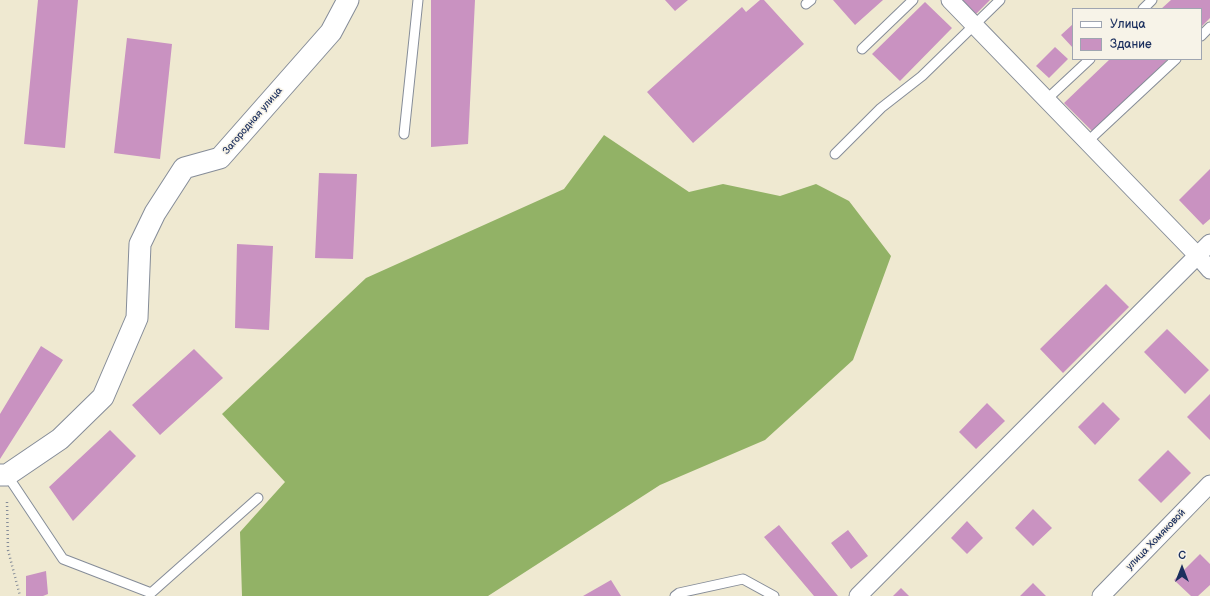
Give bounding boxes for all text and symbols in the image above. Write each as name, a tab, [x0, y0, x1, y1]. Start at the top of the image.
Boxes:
legend	[1072, 8, 1202, 60]
text: Улица	[1110, 17, 1146, 32]
text: Здание	[1110, 37, 1152, 52]
street label: Загородная улица	[221, 85, 285, 157]
street label: улица Хомяковой	[1124, 507, 1188, 573]
north arrow	[1162, 548, 1202, 588]
text: С	[1178, 549, 1186, 562]

